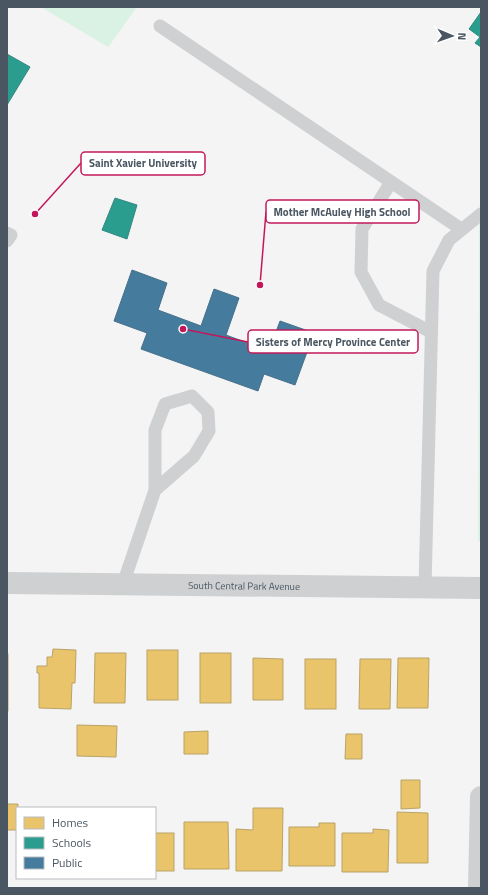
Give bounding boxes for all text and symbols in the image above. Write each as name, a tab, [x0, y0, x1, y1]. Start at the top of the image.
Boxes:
north arrow	[432, 16, 472, 56]
text: N	[454, 32, 470, 40]
callout: Saint Xavier University	[81, 152, 205, 175]
text: Saint Xavier University	[89, 155, 197, 171]
callout: Mother McAuley High School	[266, 200, 419, 223]
text: Mother McAuley High School	[273, 204, 411, 220]
callout: Sisters of Mercy Province Center	[248, 330, 418, 353]
text: Sisters of Mercy Province Center	[256, 334, 410, 350]
street label: South Central Park Avenue	[188, 578, 300, 594]
legend	[16, 807, 156, 879]
text: Homes	[52, 813, 88, 832]
text: Schools	[52, 833, 92, 852]
text: Public	[52, 853, 82, 872]

